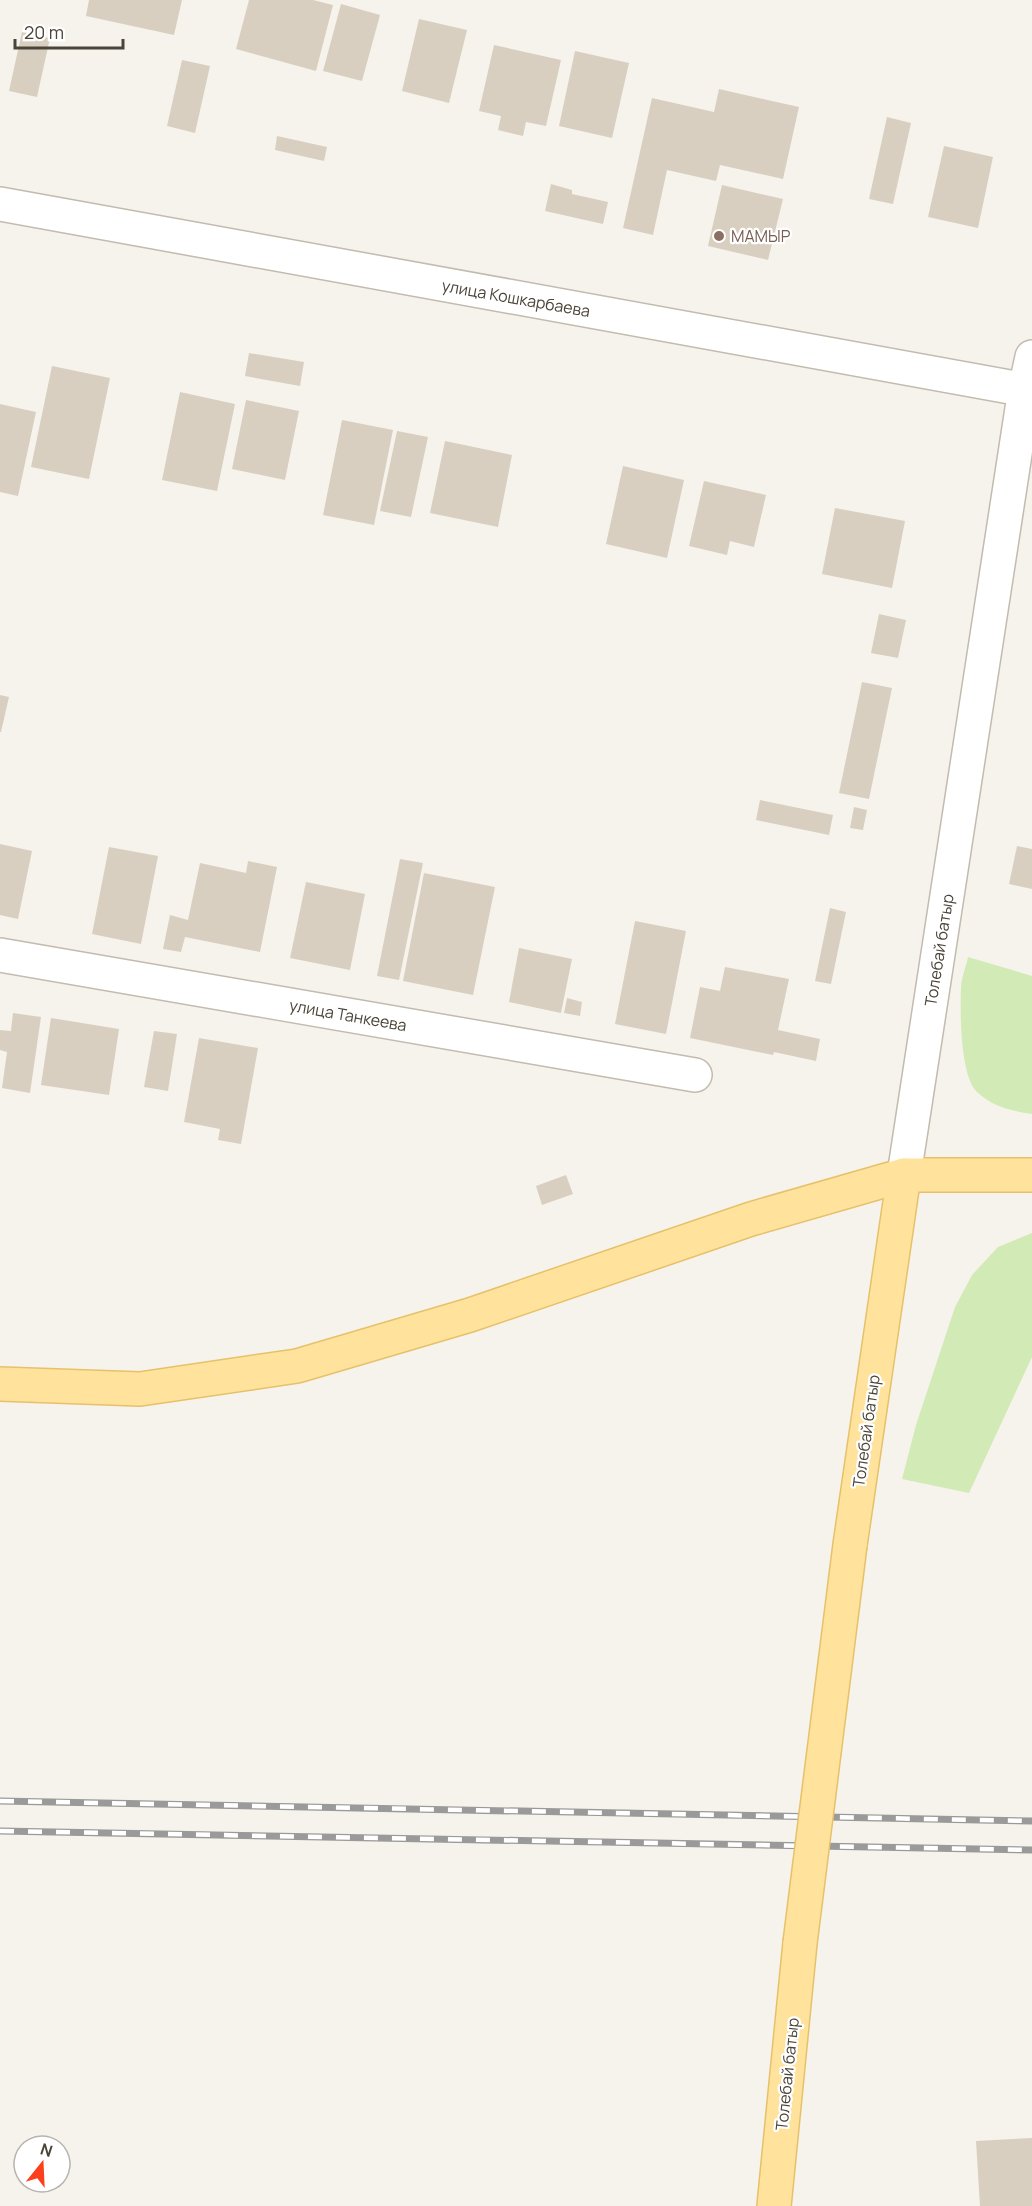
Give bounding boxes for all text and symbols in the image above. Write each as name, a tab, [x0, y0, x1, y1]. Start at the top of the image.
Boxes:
scale bar	[15, 12, 123, 50]
text: 20 m	[24, 20, 64, 44]
place label: МАМЫР	[731, 225, 791, 247]
marker: МАМЫР	[712, 229, 726, 243]
street label: улица Кошкарбаева	[440, 274, 592, 322]
street label: Толебай батыр	[919, 892, 959, 1008]
street label: улица Танкеева	[288, 994, 408, 1036]
street label: Толебай батыр	[847, 1373, 885, 1489]
street label: Толебай батыр	[770, 2016, 804, 2132]
north arrow	[12, 2134, 72, 2194]
text: N	[38, 2137, 56, 2162]

